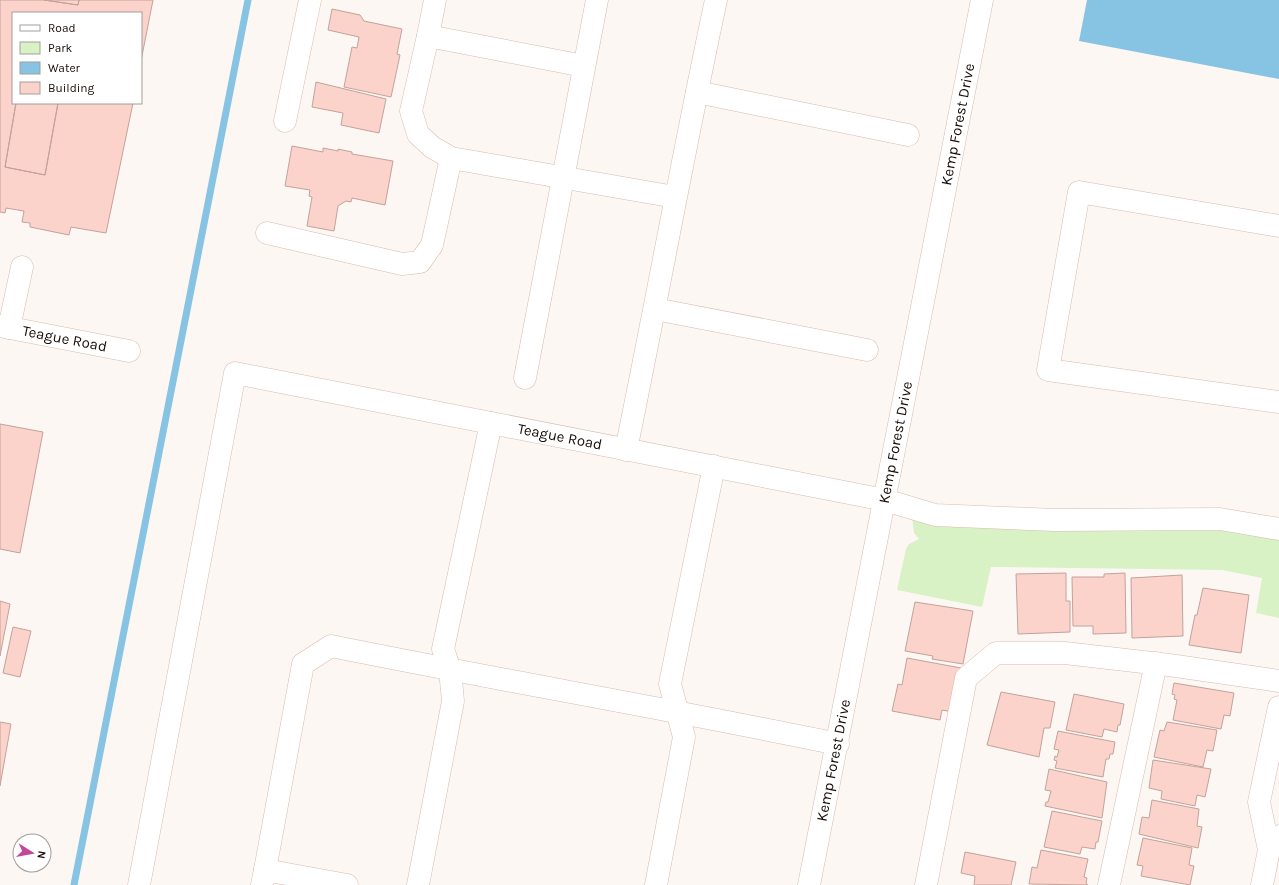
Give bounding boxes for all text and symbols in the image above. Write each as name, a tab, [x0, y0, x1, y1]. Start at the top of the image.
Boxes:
legend	[12, 12, 142, 104]
text: Road	[48, 21, 76, 35]
text: Park	[48, 41, 73, 55]
text: Water	[48, 61, 81, 75]
street label: Kemp Forest Drive	[937, 62, 978, 187]
text: Building	[48, 81, 95, 95]
street label: Teague Road	[21, 322, 109, 356]
street label: Kemp Forest Drive	[875, 380, 916, 505]
street label: Teague Road	[516, 419, 604, 454]
street label: Kemp Forest Drive	[813, 698, 854, 823]
north arrow	[12, 833, 52, 873]
text: N	[34, 850, 48, 860]

